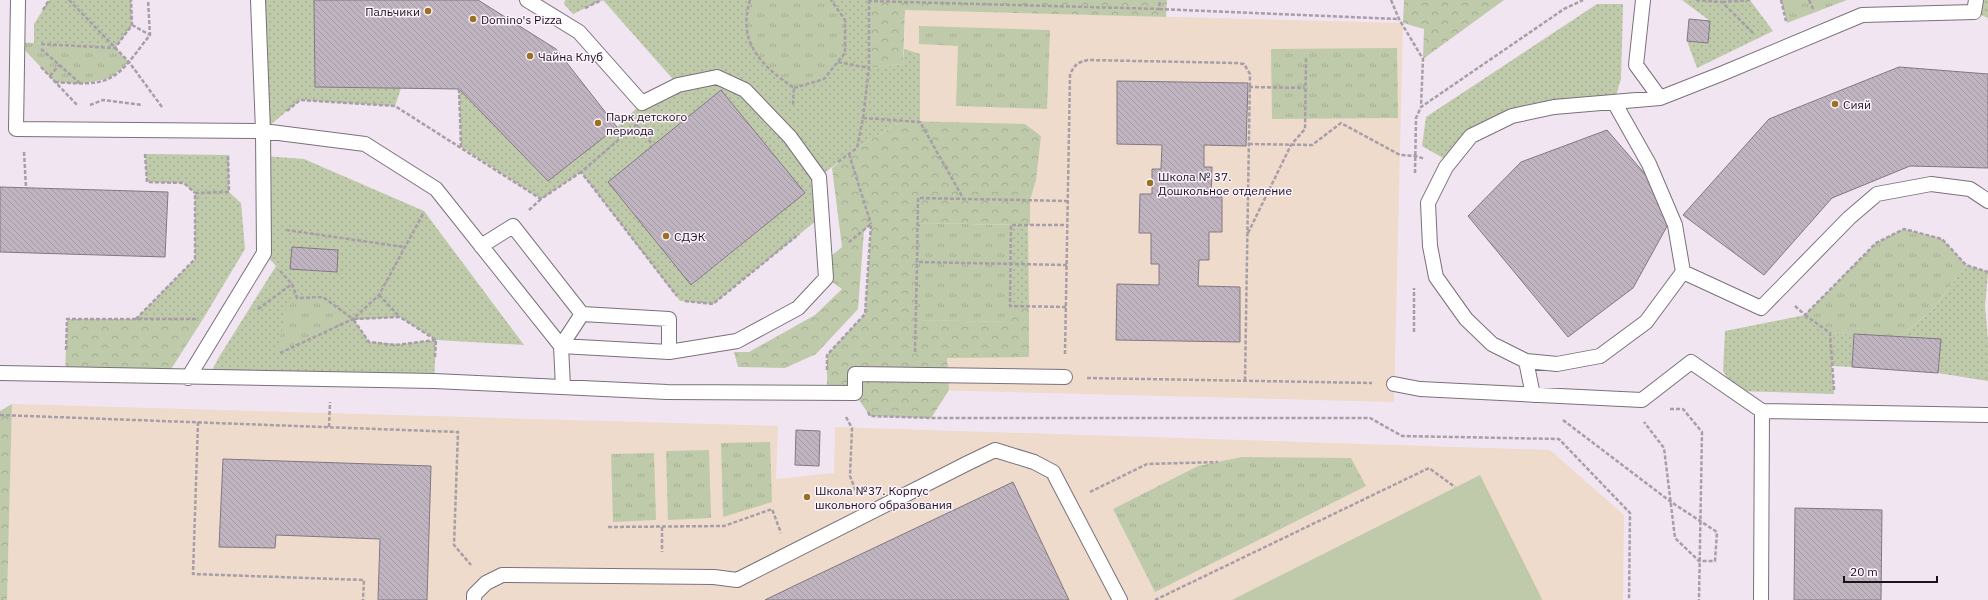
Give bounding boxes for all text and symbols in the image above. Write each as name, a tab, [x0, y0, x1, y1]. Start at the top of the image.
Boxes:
place label: Пальчики	[365, 4, 420, 19]
marker: Пальчики	[423, 6, 433, 16]
place label: Domino's Pizza	[481, 12, 563, 27]
marker: Domino's Pizza	[468, 14, 478, 24]
place label: Чайна Клуб	[538, 49, 603, 64]
marker: Чайна Клуб	[525, 51, 535, 61]
place label: Сияй	[1843, 97, 1871, 112]
marker: Сияй	[1830, 99, 1840, 109]
place label: Парк детского периода	[606, 109, 687, 138]
marker: Парк детского периода	[593, 118, 603, 128]
place label: Школа № 37. Дошкольное отделение	[1158, 169, 1292, 198]
marker: Школа № 37. Дошкольное отделение	[1145, 178, 1155, 188]
place label: СДЭК	[674, 229, 706, 244]
marker: СДЭК	[661, 231, 671, 241]
place label: Школа №37. Корпус школьного образования	[815, 483, 952, 512]
marker: Школа №37. Корпус школьного образования	[802, 492, 812, 502]
scale bar	[1844, 558, 1937, 584]
text: 20 m	[1850, 564, 1878, 579]

